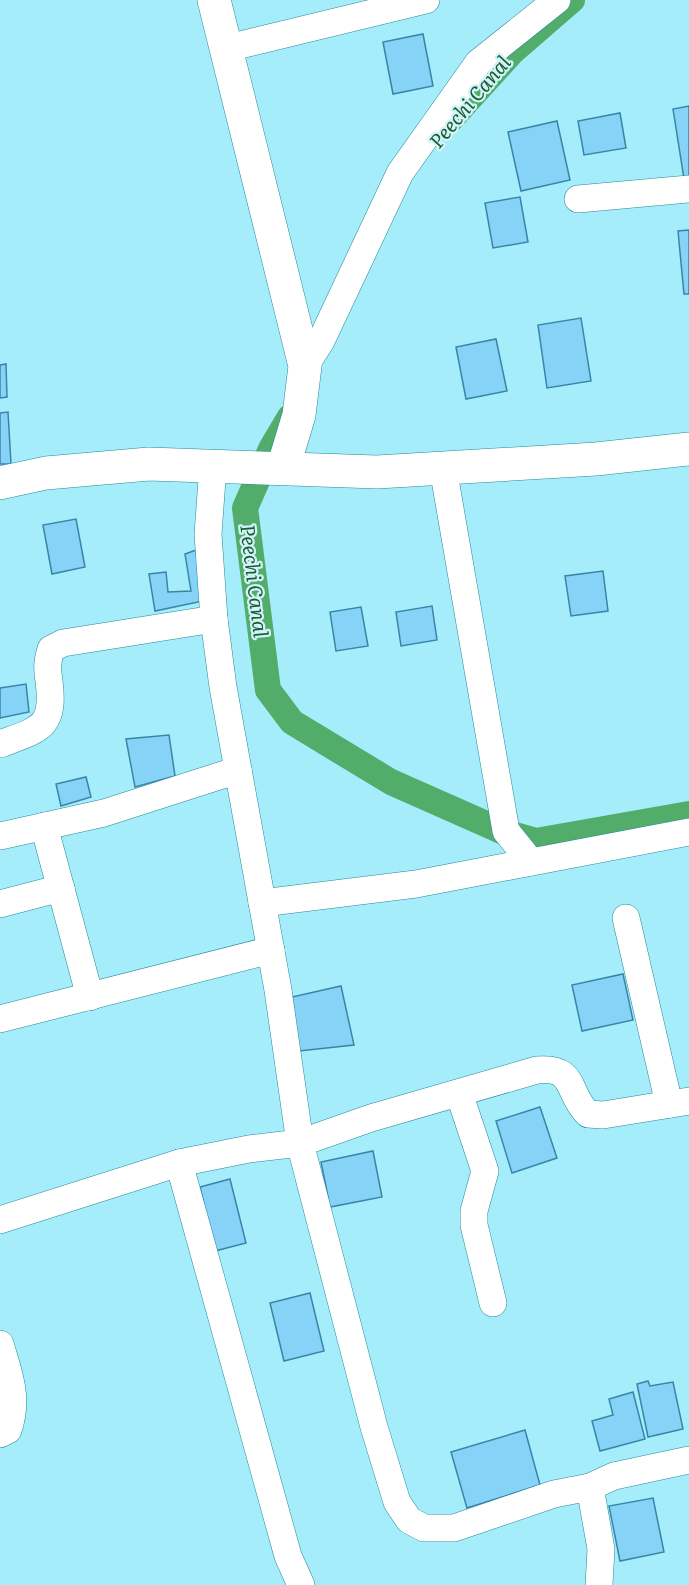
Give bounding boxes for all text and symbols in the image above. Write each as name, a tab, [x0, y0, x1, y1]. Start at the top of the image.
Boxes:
water label: Peechi Canal	[421, 47, 517, 154]
water label: Peechi Canal	[234, 523, 278, 639]

